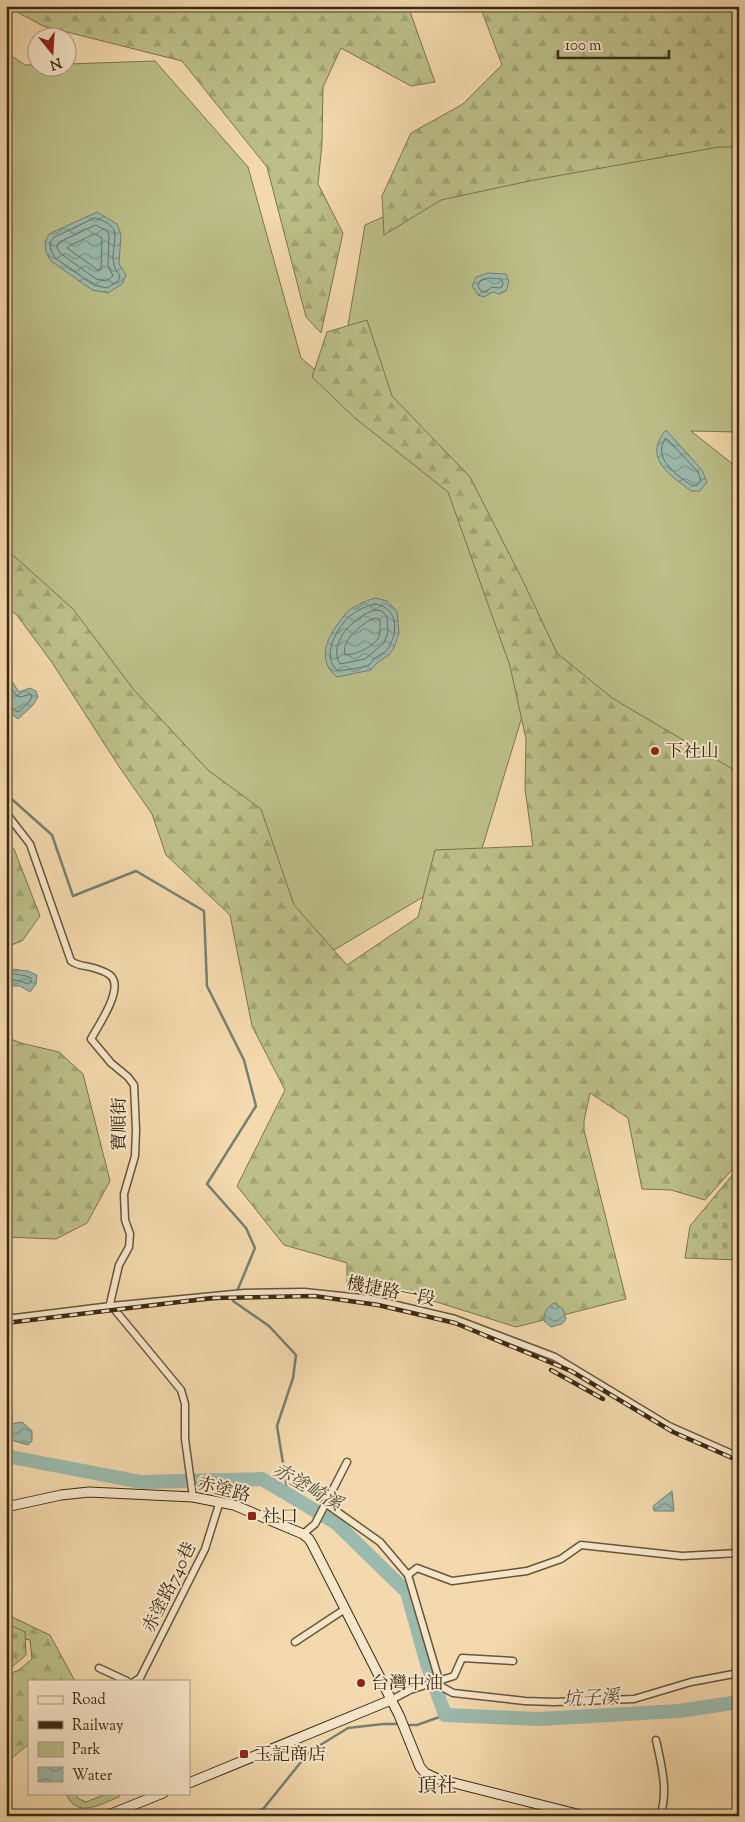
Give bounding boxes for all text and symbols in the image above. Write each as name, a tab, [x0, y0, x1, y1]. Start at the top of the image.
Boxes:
north arrow	[28, 28, 78, 78]
scale bar	[558, 28, 669, 60]
text: 100 m	[565, 36, 602, 57]
text: N	[47, 51, 64, 74]
place label: 下社山	[665, 740, 719, 766]
marker: 下社山	[649, 745, 661, 757]
street label: 寶順街	[108, 1097, 134, 1151]
street label: 機捷路一段	[344, 1272, 437, 1314]
water label: 赤塗崎溪	[267, 1457, 348, 1520]
street label: 赤塗路	[194, 1472, 253, 1510]
place label: 社口	[262, 1505, 298, 1531]
marker: 社口	[246, 1510, 258, 1522]
street label: 赤塗路740巷	[138, 1538, 204, 1638]
place label: 台灣中油	[371, 1672, 443, 1698]
marker: 台灣中油	[355, 1677, 367, 1689]
legend	[28, 1680, 190, 1794]
water label: 坑子溪	[562, 1684, 622, 1714]
text: Road	[72, 1690, 106, 1711]
text: Railway	[72, 1716, 124, 1737]
text: Park	[72, 1740, 101, 1761]
place label: 玉記商店	[254, 1743, 326, 1769]
marker: 玉記商店	[238, 1748, 250, 1760]
text: Water	[72, 1766, 113, 1787]
district label: 頂社	[417, 1773, 457, 1802]

